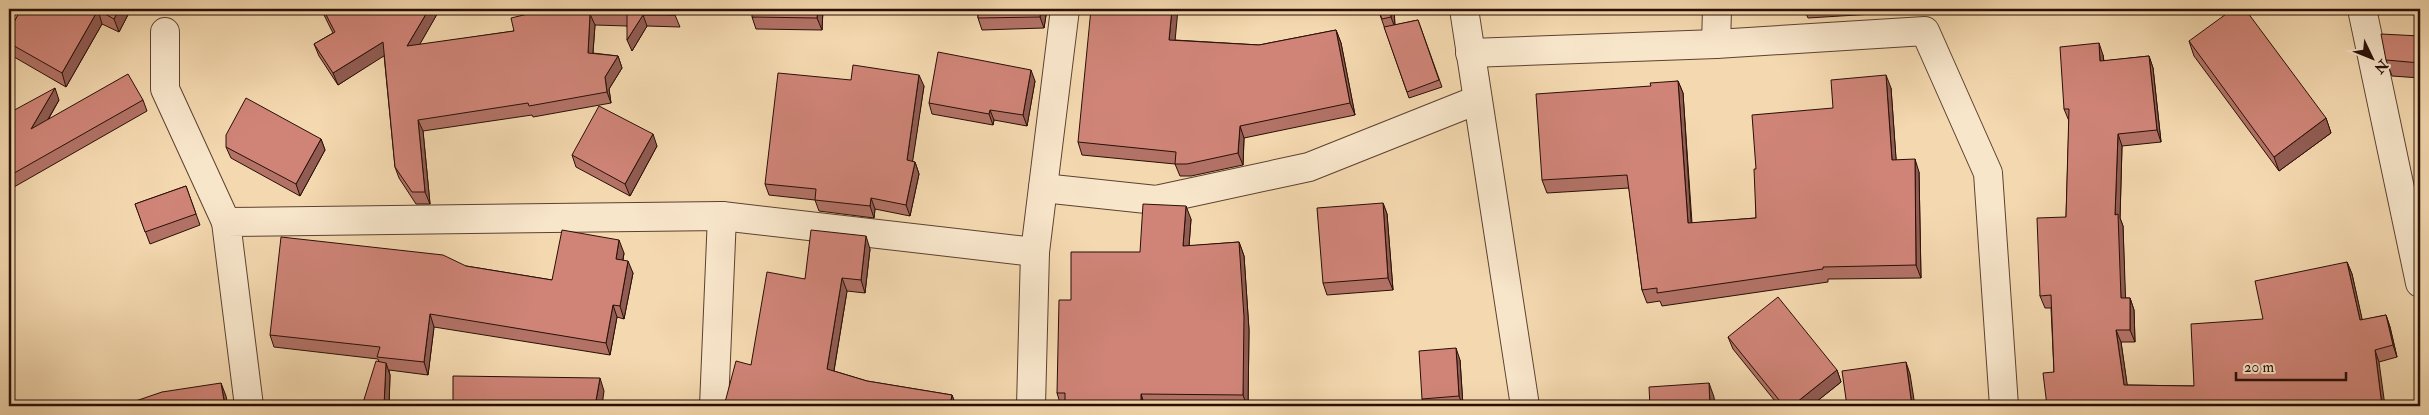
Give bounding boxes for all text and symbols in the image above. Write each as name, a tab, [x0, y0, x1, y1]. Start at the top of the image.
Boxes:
north arrow	[2346, 32, 2396, 82]
text: N	[2370, 55, 2392, 77]
scale bar	[2236, 350, 2346, 382]
text: 20 m	[2244, 358, 2274, 377]

